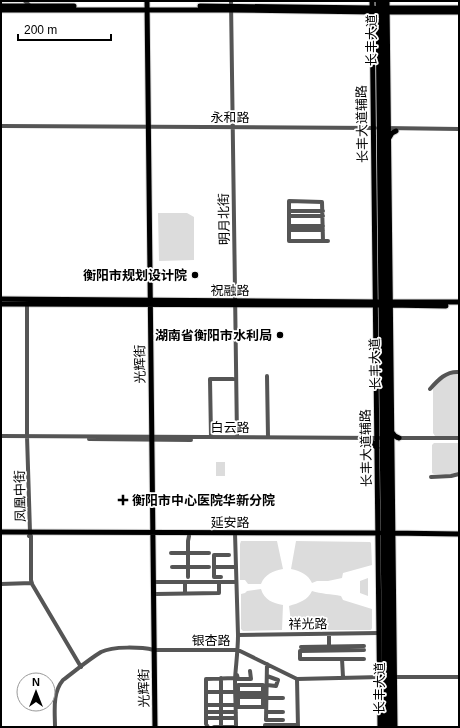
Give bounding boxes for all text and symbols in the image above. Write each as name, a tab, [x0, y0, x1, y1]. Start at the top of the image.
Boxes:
street label: 长丰大道	[364, 14, 379, 66]
scale bar	[18, 16, 111, 42]
text: 200 m	[24, 23, 57, 37]
street label: 长丰大道辅路	[354, 85, 370, 163]
street label: 永和路	[210, 110, 250, 125]
street label: 明月北街	[216, 193, 232, 245]
place label: 衡阳市规划设计院	[83, 268, 187, 283]
marker: 衡阳市规划设计院	[190, 270, 200, 280]
street label: 祝融路	[210, 283, 250, 298]
place label: 湖南省衡阳市水利局	[155, 328, 272, 343]
marker: 湖南省衡阳市水利局	[275, 330, 285, 340]
street label: 长丰大道	[367, 338, 383, 390]
street label: 光辉街	[132, 344, 148, 384]
street label: 长丰大道辅路	[358, 409, 374, 487]
street label: 白云路	[210, 420, 250, 435]
street label: 凤凰中街	[12, 470, 28, 522]
place label: 衡阳市中心医院华新分院	[132, 493, 275, 508]
marker: 衡阳市中心医院华新分院	[117, 494, 129, 506]
street label: 延安路	[210, 515, 250, 530]
street label: 祥光路	[288, 616, 328, 632]
street label: 银杏路	[191, 633, 231, 648]
street label: 长丰大道	[372, 662, 387, 714]
street label: 光辉街	[136, 668, 152, 708]
north arrow	[16, 672, 56, 712]
text: N	[32, 676, 40, 688]

